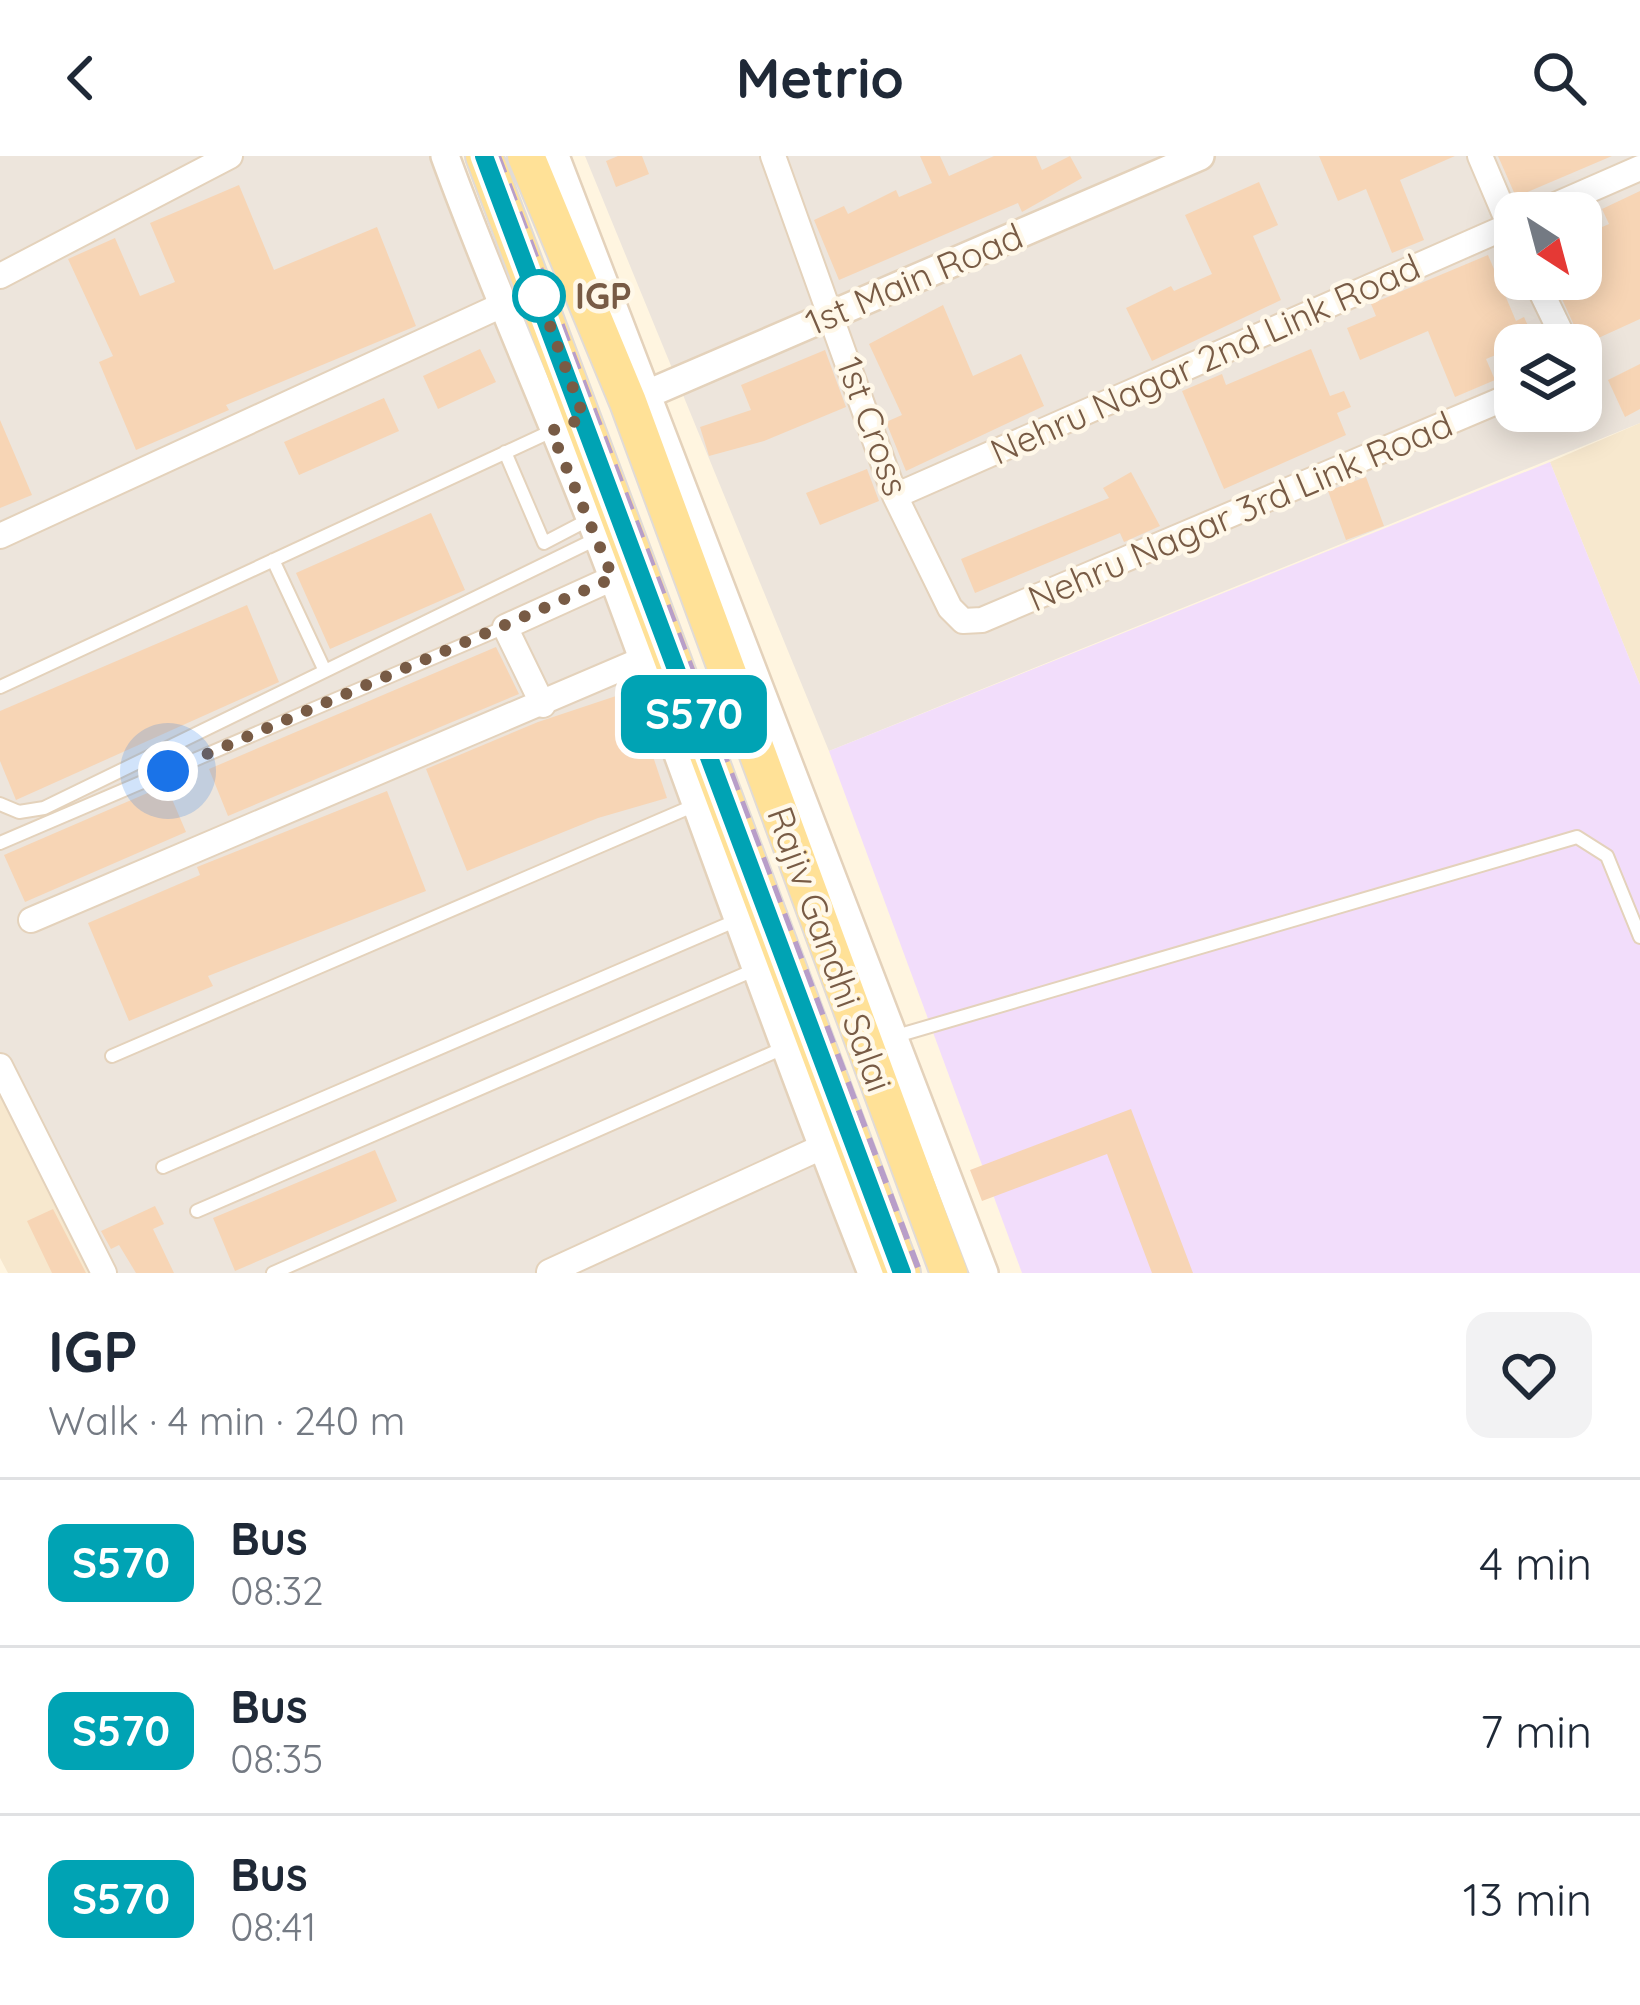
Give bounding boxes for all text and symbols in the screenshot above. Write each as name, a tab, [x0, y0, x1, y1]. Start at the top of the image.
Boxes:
text: Metrio	[736, 44, 904, 112]
icon: back	[48, 45, 114, 111]
icon: search	[1526, 45, 1592, 111]
north arrow	[1494, 192, 1602, 300]
map controls	[1494, 192, 1602, 432]
street label: 1st Main Road	[798, 213, 1029, 344]
street label: Nehru Nagar 2nd Link Road	[983, 243, 1427, 474]
marker: IGP	[514, 271, 564, 321]
place label: IGP	[575, 273, 632, 318]
button: layers	[1494, 324, 1602, 432]
street label: 1st Cross	[828, 350, 919, 501]
street label: Nehru Nagar 3rd Link Road	[1021, 401, 1459, 620]
line badge: S570	[610, 675, 778, 753]
text: S570	[645, 687, 743, 740]
your location	[138, 741, 198, 801]
street label: Rajiv Gandhi Salai	[758, 800, 903, 1098]
button: heart	[1466, 1312, 1592, 1438]
text: IGP	[48, 1315, 138, 1386]
text: Walk · 4 min · 240 m	[48, 1396, 405, 1445]
text: Bus	[230, 1510, 308, 1566]
text: 4 min	[1479, 1535, 1592, 1591]
text: S570	[72, 1536, 170, 1589]
text: 08:32	[230, 1566, 324, 1615]
text: Bus	[230, 1678, 308, 1734]
text: 7 min	[1480, 1703, 1592, 1759]
text: S570	[72, 1704, 170, 1757]
text: 08:35	[230, 1734, 323, 1783]
text: Bus	[230, 1846, 308, 1902]
text: 13 min	[1463, 1871, 1592, 1927]
text: S570	[72, 1872, 170, 1925]
text: 08:41	[230, 1902, 316, 1951]

